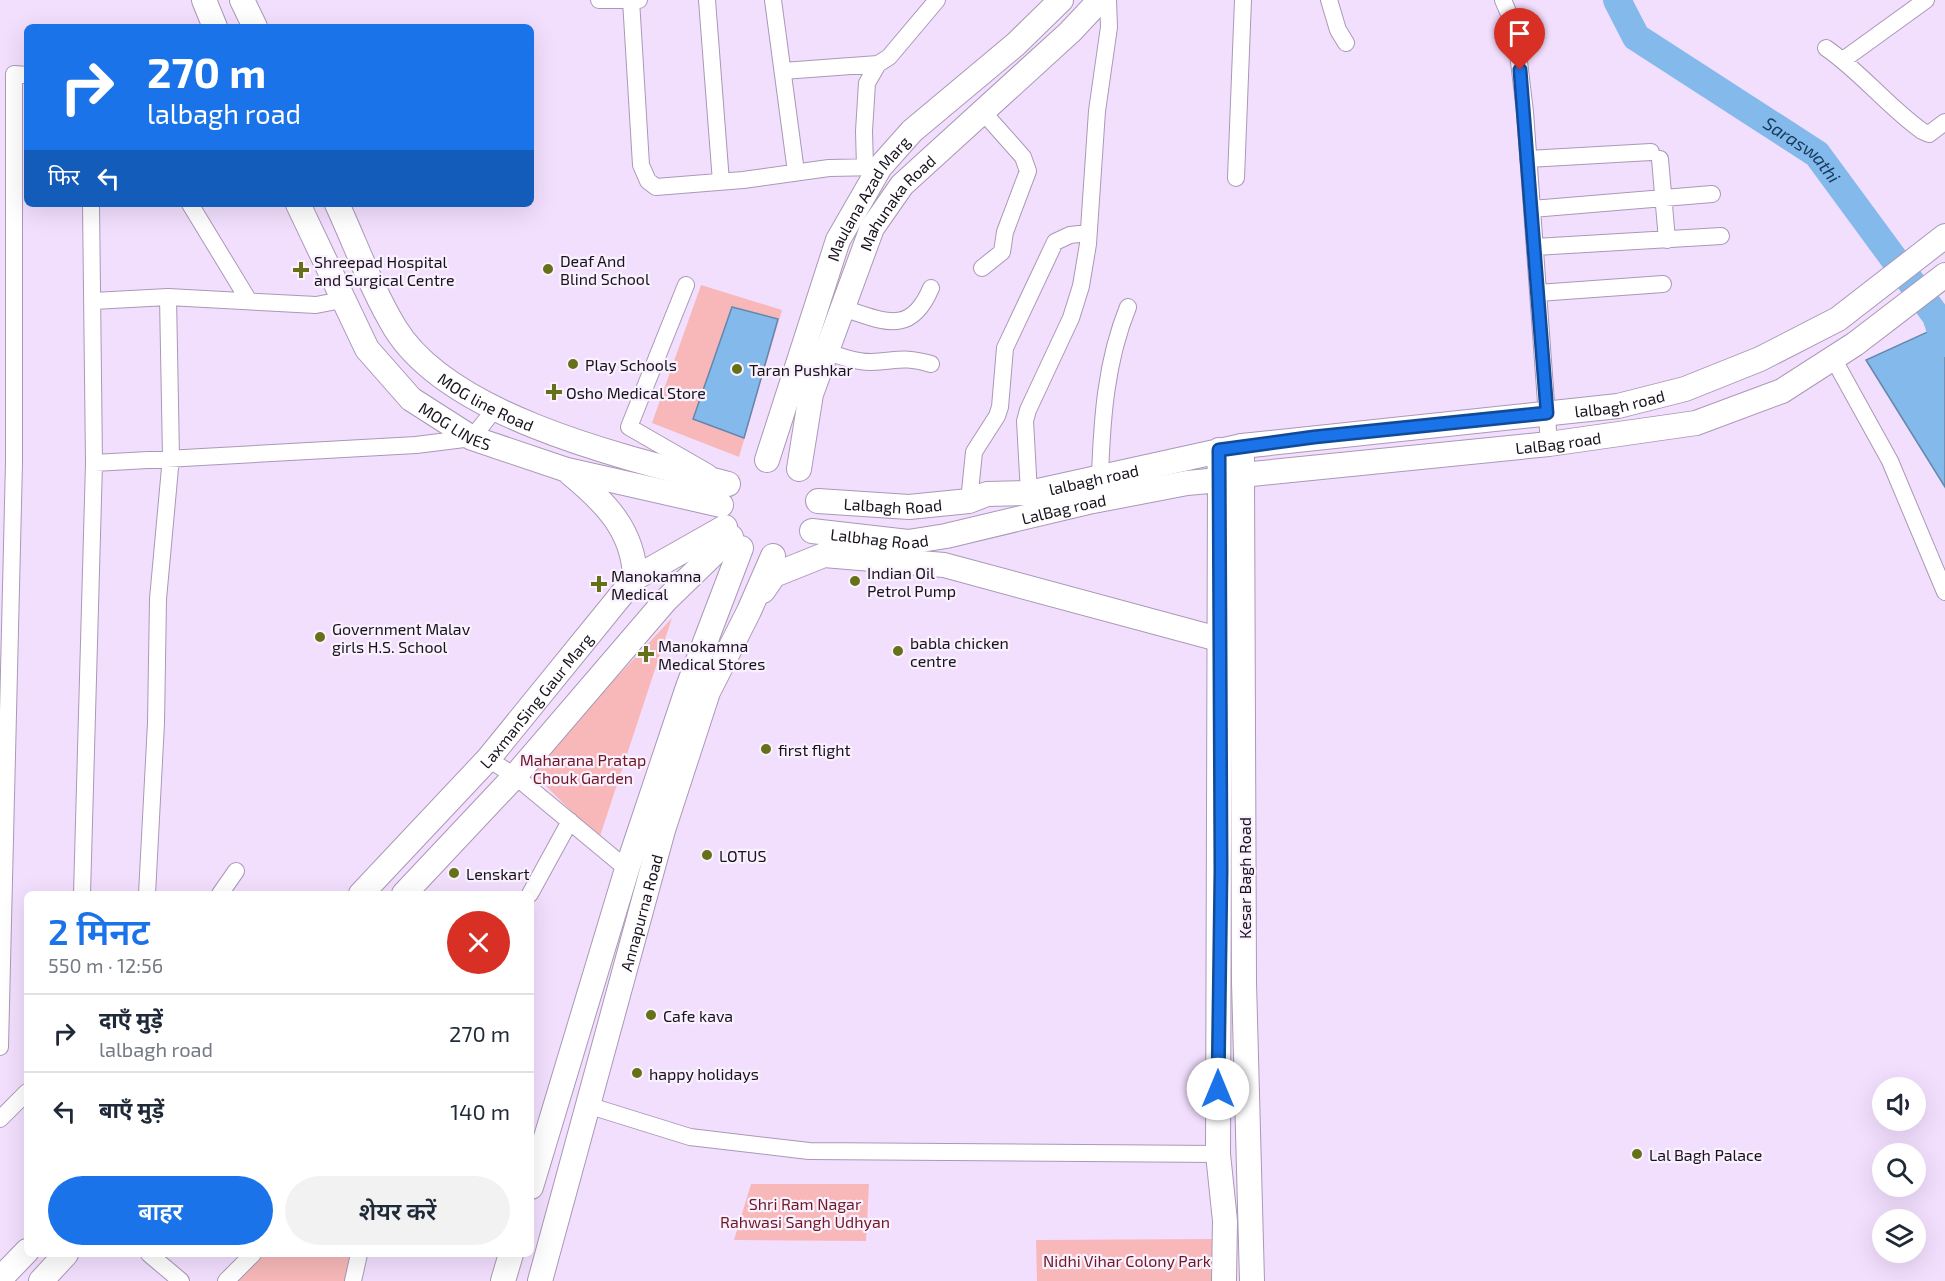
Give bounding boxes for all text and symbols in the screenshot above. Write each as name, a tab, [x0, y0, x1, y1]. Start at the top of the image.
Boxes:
pin	[1494, 8, 1545, 70]
icon: arrive	[1503, 17, 1536, 50]
text: 270 m	[147, 46, 266, 96]
icon: right	[48, 48, 126, 126]
text: lalbagh road	[147, 97, 301, 129]
water label: Saraswathi	[1760, 112, 1846, 188]
street label: Maulana Azad Marg	[822, 132, 913, 263]
street label: Mahunaka Road	[855, 150, 939, 253]
icon: left	[92, 162, 125, 195]
text: फिर	[48, 163, 80, 189]
place label: Deaf And Blind School	[560, 251, 650, 288]
place label: Shreepad Hospital and Surgical Centre	[314, 252, 455, 289]
marker: Shreepad Hospital and Surgical Centre	[292, 261, 310, 279]
marker: Deaf And Blind School	[541, 262, 555, 276]
place label: Play Schools	[585, 355, 677, 374]
marker: Play Schools	[566, 357, 580, 371]
place label: Taran Pushkar	[749, 360, 854, 379]
marker: Taran Pushkar	[730, 362, 744, 376]
street label: MOG line Road	[435, 368, 537, 434]
place label: Osho Medical Store	[566, 383, 706, 402]
marker: Osho Medical Store	[547, 385, 561, 399]
street label: lalbagh road	[1573, 385, 1666, 420]
street label: MOG LINES	[416, 397, 493, 453]
street label: LalBag road	[1514, 427, 1602, 457]
street label: lalbagh road	[1047, 460, 1140, 498]
street label: LalBag road	[1019, 489, 1108, 527]
street label: Lalbagh Road	[843, 493, 943, 517]
street label: Lalbhag Road	[830, 524, 930, 552]
place label: Indian Oil Petrol Pump	[867, 563, 956, 600]
place label: Manokamna Medical	[611, 566, 701, 603]
marker: Indian Oil Petrol Pump	[848, 574, 862, 588]
marker: Manokamna Medical	[592, 577, 606, 591]
place label: Government Malav girls H.S. School	[332, 619, 471, 656]
street label: LaxmanSing Gaur Marg	[475, 629, 596, 772]
marker: Government Malav girls H.S. School	[313, 630, 327, 644]
place label: babla chicken centre	[910, 633, 1009, 670]
place label: Manokamna Medical Stores	[658, 636, 765, 673]
marker: babla chicken centre	[891, 644, 905, 658]
marker: Manokamna Medical Stores	[639, 647, 653, 661]
place label: first flight	[778, 740, 851, 759]
marker: first flight	[759, 742, 773, 756]
park label: Maharana Pratap Chouk Garden	[520, 750, 646, 787]
street label: Kesar Bagh Road	[1235, 817, 1254, 939]
place label: LOTUS	[719, 846, 766, 865]
marker: LOTUS	[700, 848, 714, 862]
street label: Annapurna Road	[615, 852, 666, 973]
place label: Lenskart	[466, 864, 530, 883]
marker: Lenskart	[447, 866, 461, 880]
text: 2 मिनट	[48, 909, 150, 952]
button: close	[447, 911, 510, 974]
text: 550 m · 12:56	[48, 953, 163, 977]
text: दाएँ मुड़ें	[99, 1006, 163, 1032]
place label: Cafe kava	[663, 1006, 733, 1025]
marker: Cafe kava	[644, 1008, 658, 1022]
icon: right	[48, 1017, 81, 1050]
text: 270 m	[449, 1020, 510, 1046]
text: lalbagh road	[99, 1037, 213, 1061]
position arrow	[1186, 1057, 1250, 1121]
place label: happy holidays	[649, 1064, 759, 1083]
marker: happy holidays	[630, 1066, 644, 1080]
map controls	[1872, 1077, 1926, 1263]
button: sound	[1872, 1077, 1926, 1131]
icon: left	[48, 1095, 81, 1128]
text: बाएँ मुड़ें	[99, 1096, 164, 1122]
text: 140 m	[450, 1098, 510, 1124]
button: search	[1872, 1143, 1926, 1197]
place label: Lal Bagh Palace	[1649, 1145, 1762, 1164]
marker: Lal Bagh Palace	[1630, 1147, 1644, 1161]
button: बाहर	[48, 1176, 273, 1245]
button: शेयर करें	[285, 1176, 510, 1245]
park label: Shri Ram Nagar Rahwasi Sangh Udhyan	[720, 1194, 890, 1231]
button: layers	[1872, 1209, 1926, 1263]
park label: Nidhi Vihar Colony Park	[1043, 1251, 1211, 1270]

